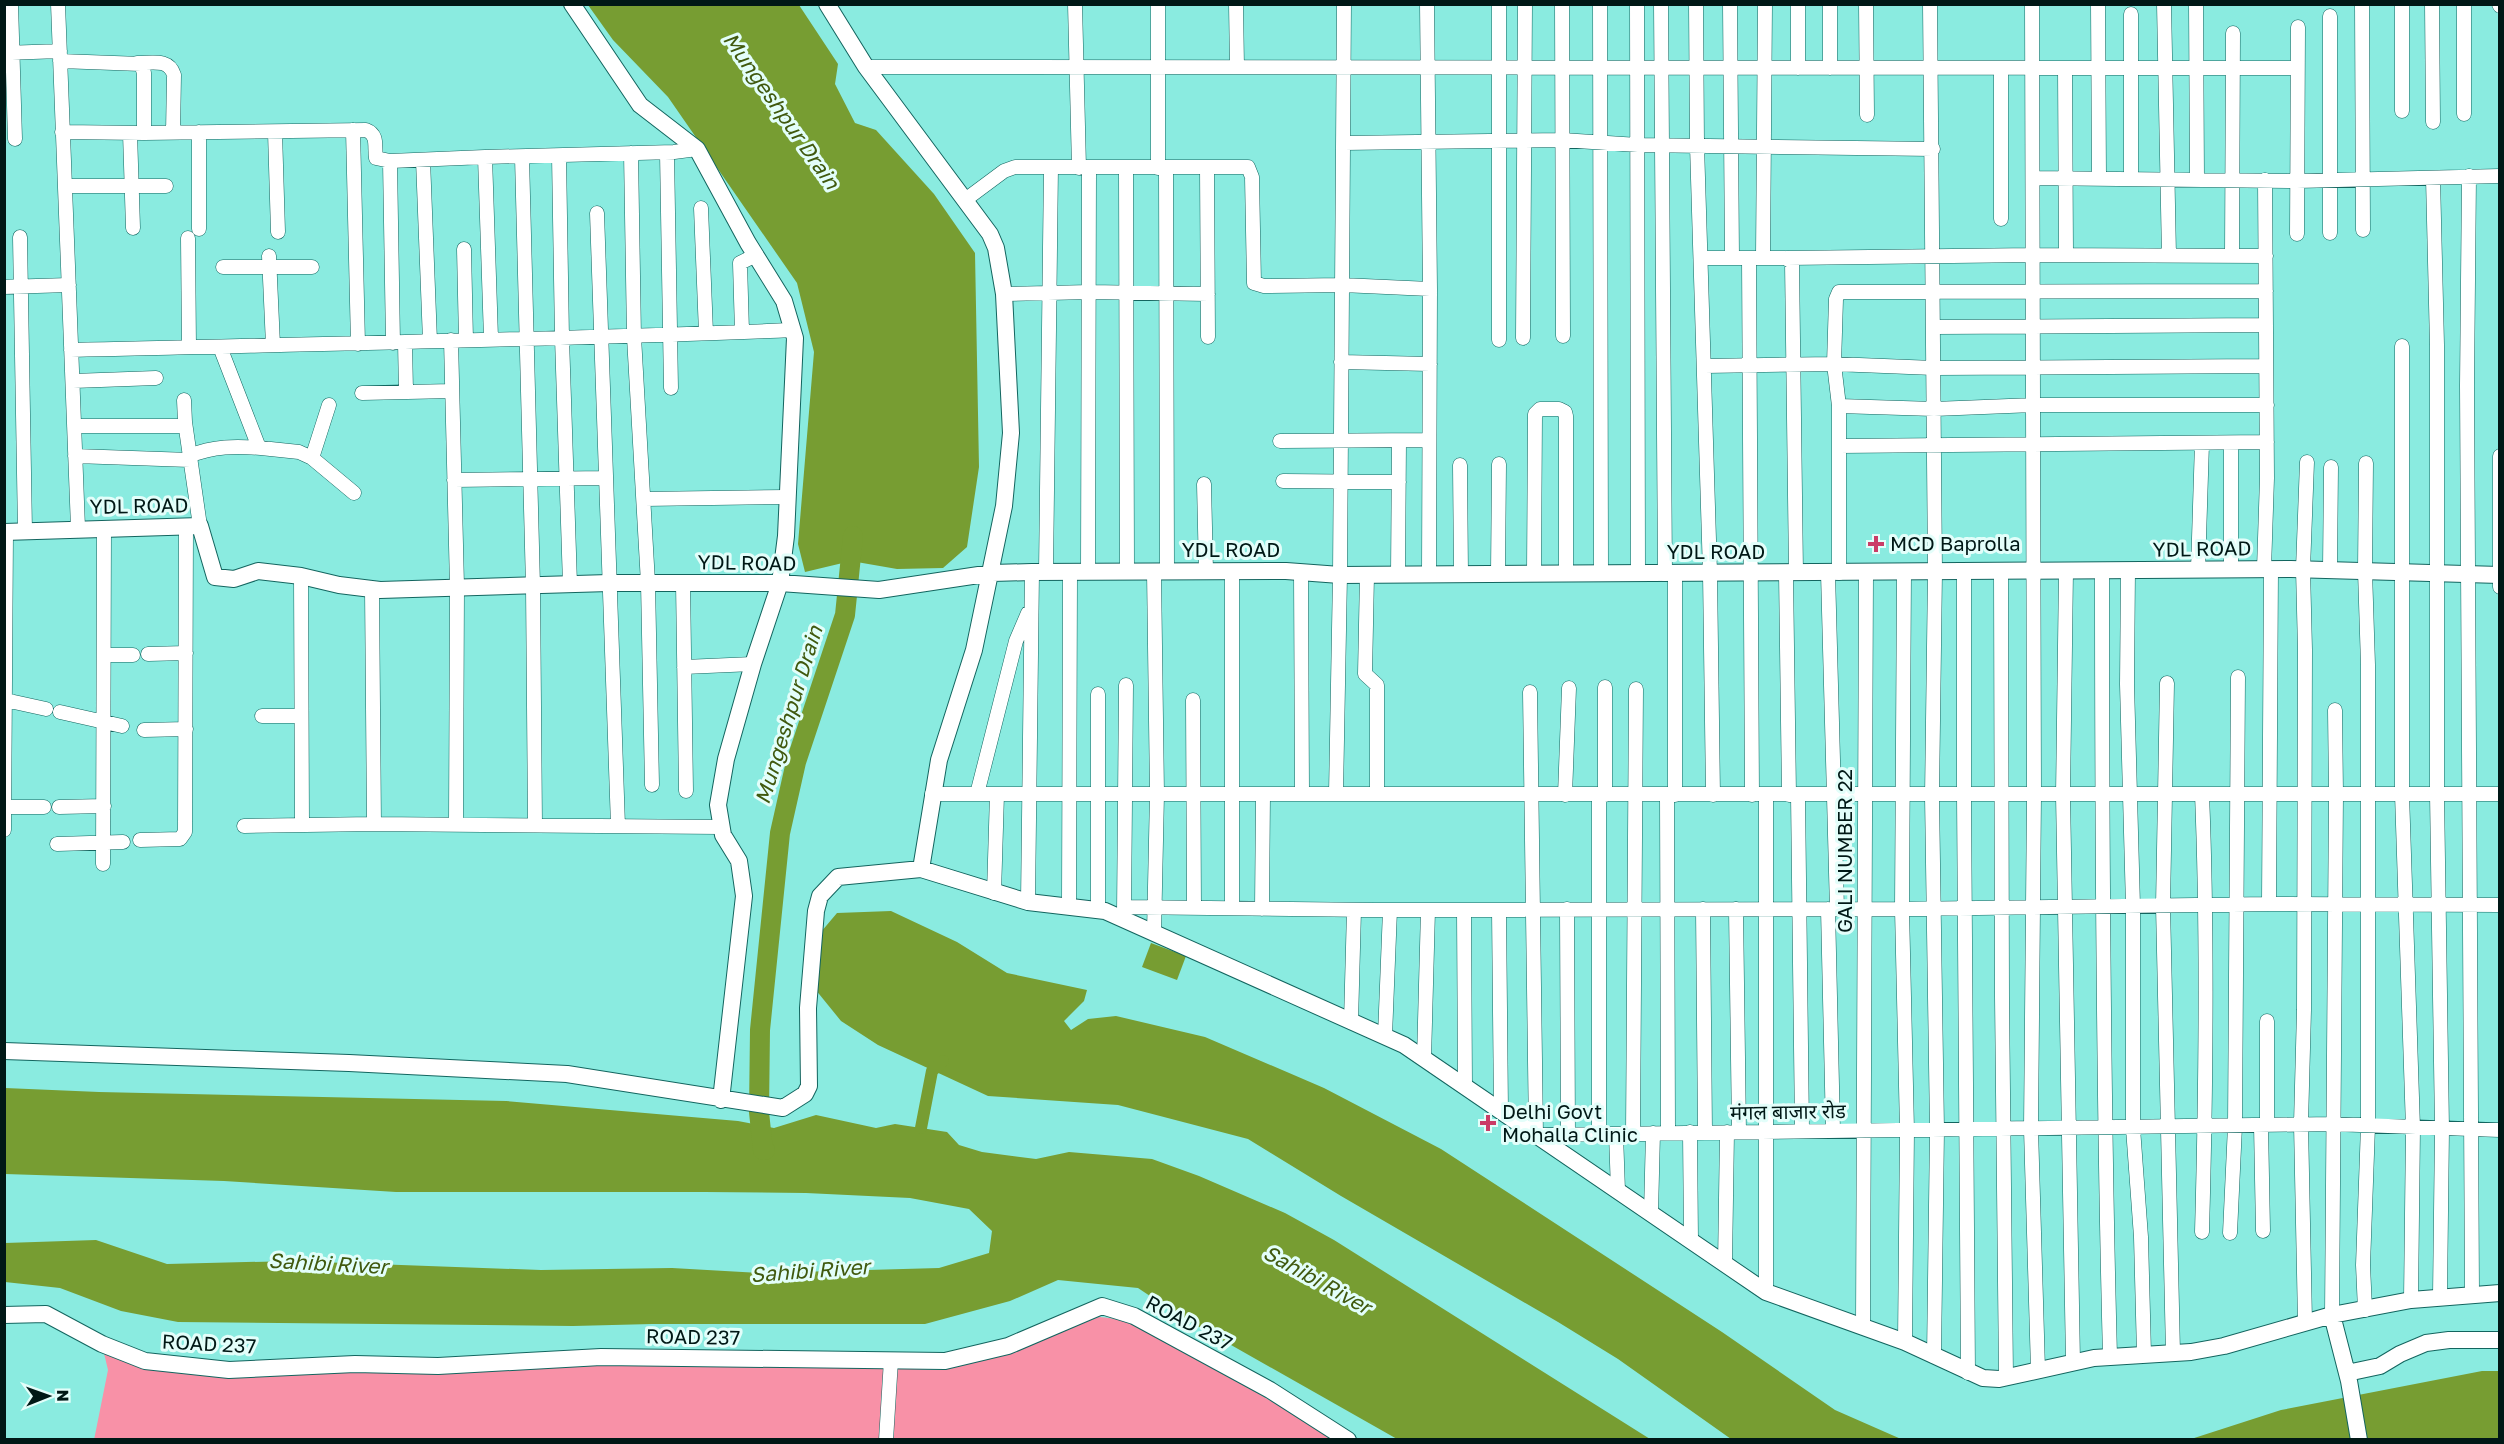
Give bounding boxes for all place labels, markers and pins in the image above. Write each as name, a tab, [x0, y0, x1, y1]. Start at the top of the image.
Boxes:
place label: MCD Baprolla	[1890, 531, 2021, 555]
marker: MCD Baprolla	[1867, 535, 1885, 553]
place label: Delhi Govt Mohalla Clinic	[1502, 1099, 1638, 1146]
marker: Delhi Govt Mohalla Clinic	[1479, 1114, 1497, 1132]

